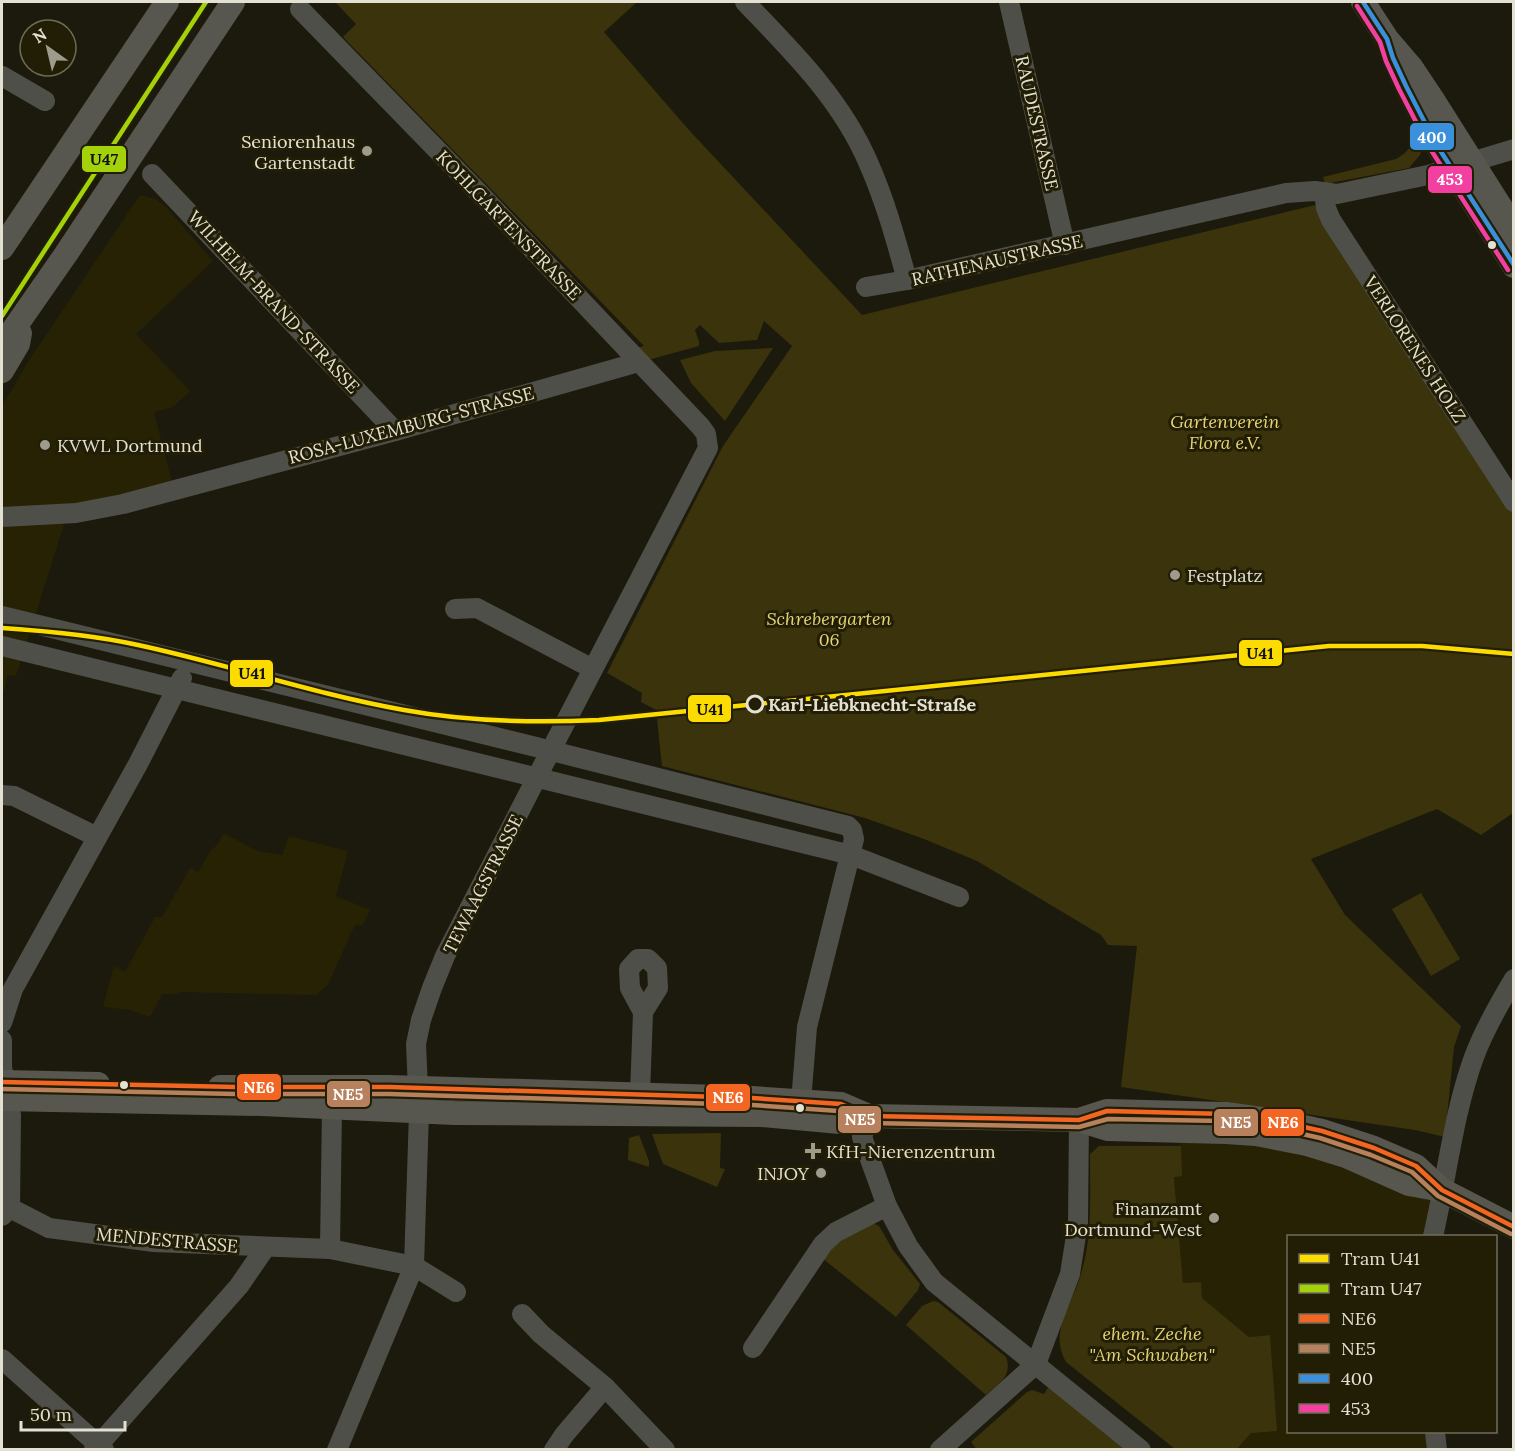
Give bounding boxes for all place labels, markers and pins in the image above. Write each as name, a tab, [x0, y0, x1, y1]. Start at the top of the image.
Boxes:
place label: Seniorenhaus Gartenstadt	[241, 130, 355, 174]
marker: Seniorenhaus Gartenstadt	[360, 144, 374, 158]
unlabelled marker	[1486, 239, 1498, 251]
place label: KVWL Dortmund	[57, 434, 203, 457]
marker: KVWL Dortmund	[38, 438, 52, 452]
place label: Festplatz	[1187, 564, 1263, 587]
marker: Festplatz	[1168, 568, 1182, 582]
place label: Karl-Liebknecht-Straße	[768, 693, 977, 716]
marker: Karl-Liebknecht-Straße	[746, 695, 764, 713]
unlabelled marker	[118, 1079, 130, 1091]
unlabelled marker	[794, 1102, 806, 1114]
place label: KfH-Nierenzentrum	[826, 1140, 996, 1163]
marker: KfH-Nierenzentrum	[804, 1142, 822, 1160]
place label: INJOY	[757, 1162, 810, 1185]
marker: INJOY	[814, 1166, 828, 1180]
place label: Finanzamt Dortmund-West	[1064, 1197, 1202, 1241]
marker: Finanzamt Dortmund-West	[1207, 1211, 1221, 1225]

